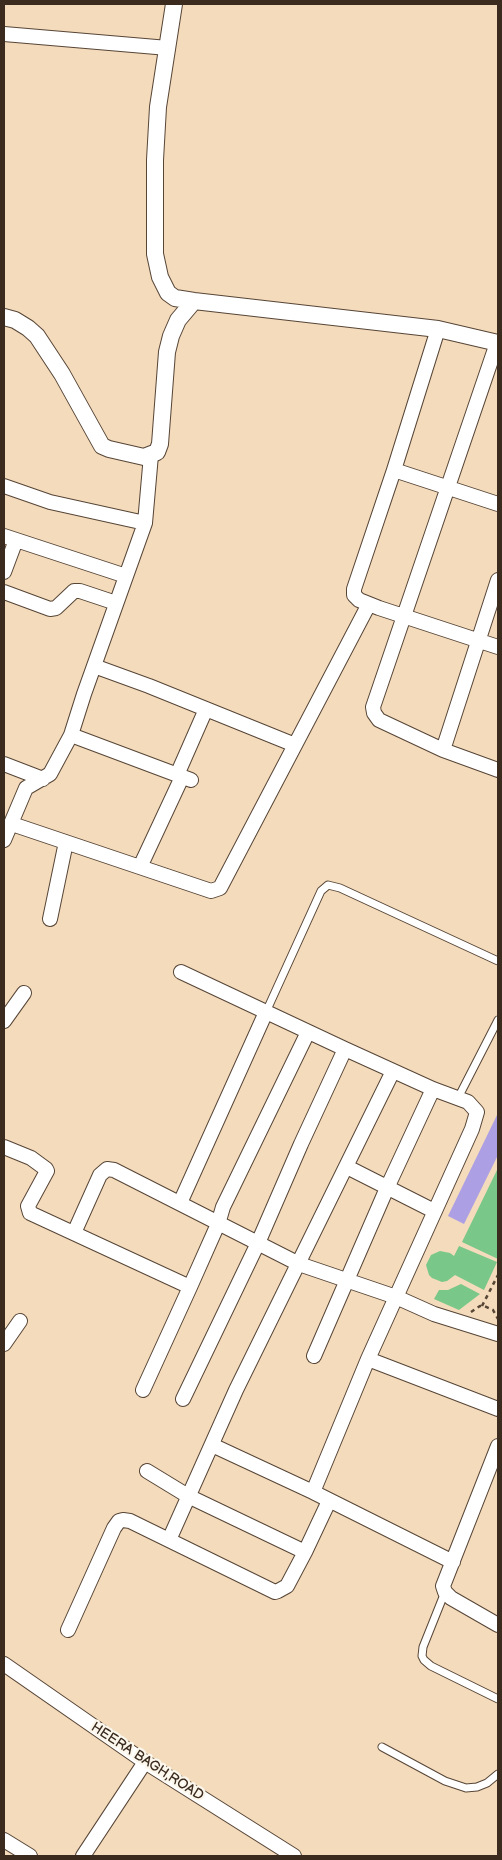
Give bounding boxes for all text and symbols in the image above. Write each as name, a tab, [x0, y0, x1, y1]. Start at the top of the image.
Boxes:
street label: HEERA BAGH,ROAD	[88, 1719, 206, 1805]

